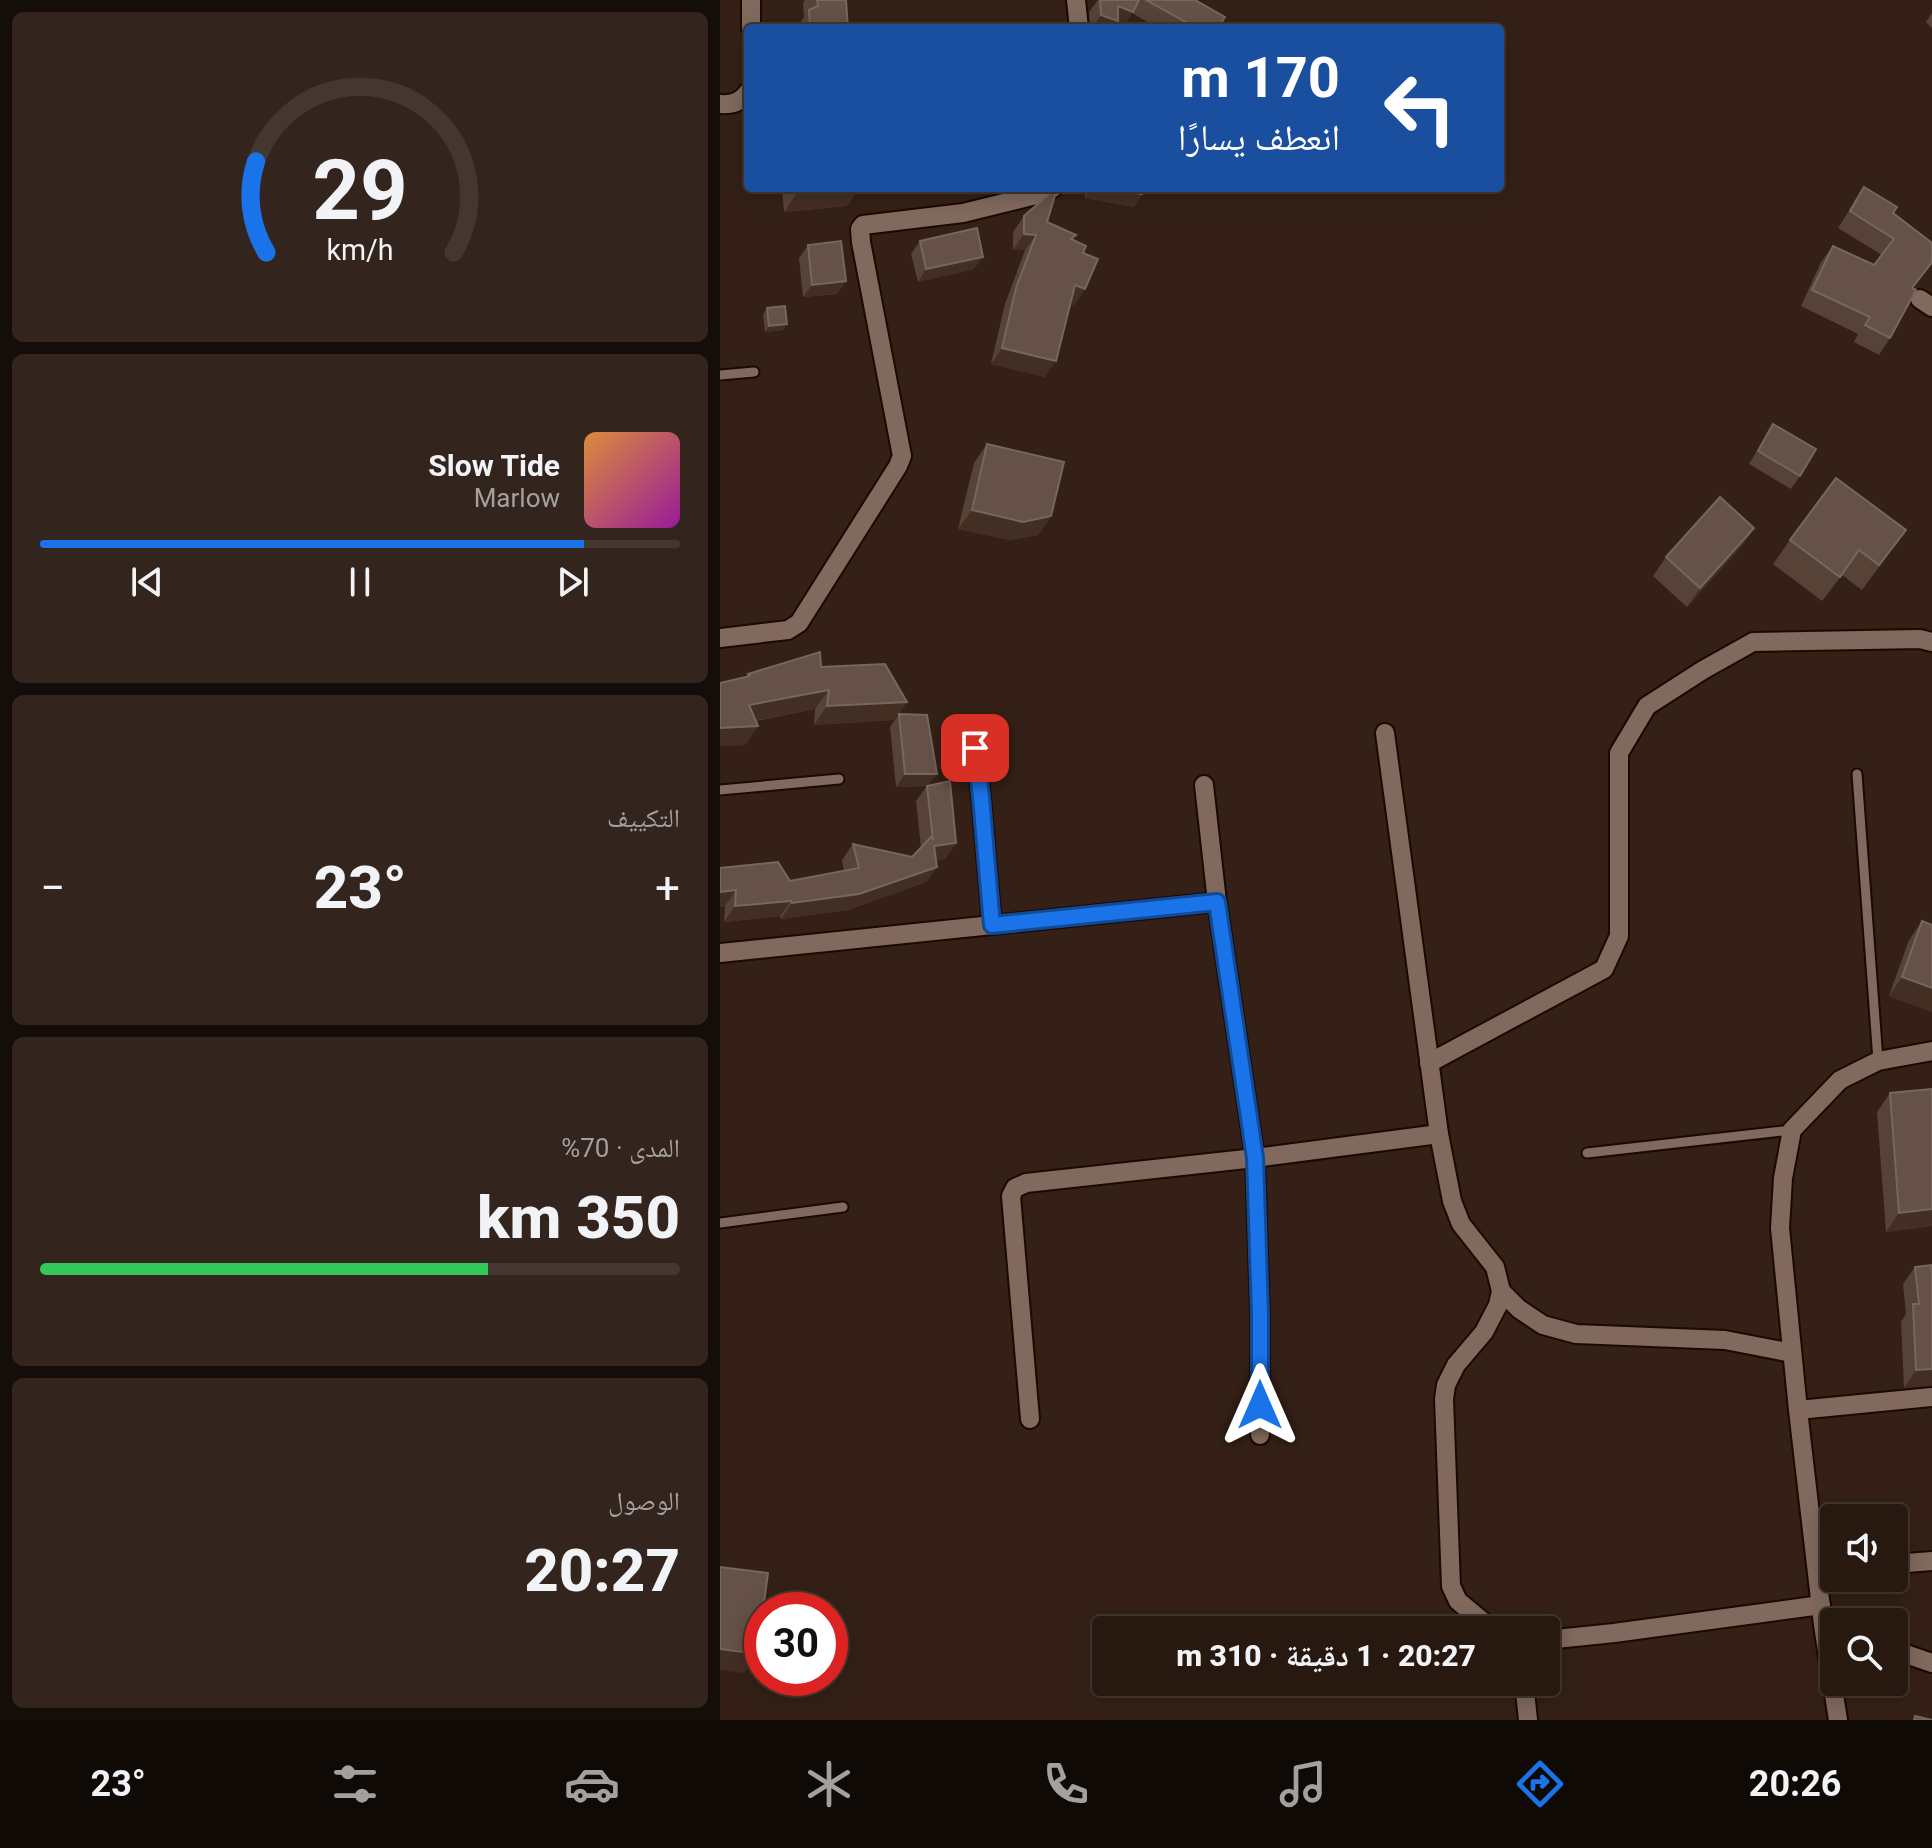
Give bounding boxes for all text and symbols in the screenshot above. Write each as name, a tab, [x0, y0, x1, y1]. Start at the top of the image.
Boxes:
text: 170 m	[1181, 45, 1340, 111]
icon: left	[1368, 56, 1472, 160]
text: انعطف يسارًا	[1178, 117, 1340, 159]
text: 29	[312, 141, 408, 238]
text: km/h	[326, 233, 394, 267]
text: Slow Tide	[428, 448, 560, 483]
text: Marlow	[474, 483, 560, 513]
icon: previous	[125, 560, 169, 604]
icon: pause	[338, 560, 382, 604]
icon: next	[551, 560, 595, 604]
pin	[941, 714, 1009, 782]
icon: arrive	[953, 726, 997, 770]
text: التكييف	[607, 803, 680, 833]
text: 23°	[314, 852, 407, 923]
text: −	[40, 862, 65, 914]
text: +	[655, 862, 680, 914]
text: المدى · 70%	[561, 1133, 680, 1163]
text: 350 km	[477, 1182, 680, 1253]
position arrow	[1218, 1363, 1302, 1447]
text: الوصول	[608, 1486, 680, 1516]
map controls	[1820, 1504, 1908, 1696]
button: sound	[1820, 1504, 1908, 1592]
text: 20:27	[524, 1535, 680, 1606]
speed limit sign: 30	[744, 1592, 848, 1696]
button: search	[1820, 1608, 1908, 1696]
text: 20:27 · 1 دقيقة · 310 m	[1176, 1638, 1476, 1673]
icon: filters	[327, 1756, 383, 1812]
icon: car	[564, 1756, 620, 1812]
icon: climate	[801, 1756, 857, 1812]
icon: phone	[1038, 1756, 1094, 1812]
icon: music	[1275, 1756, 1331, 1812]
icon: directions	[1512, 1756, 1568, 1812]
text: 23°	[91, 1763, 146, 1805]
text: 20:26	[1749, 1763, 1842, 1805]

